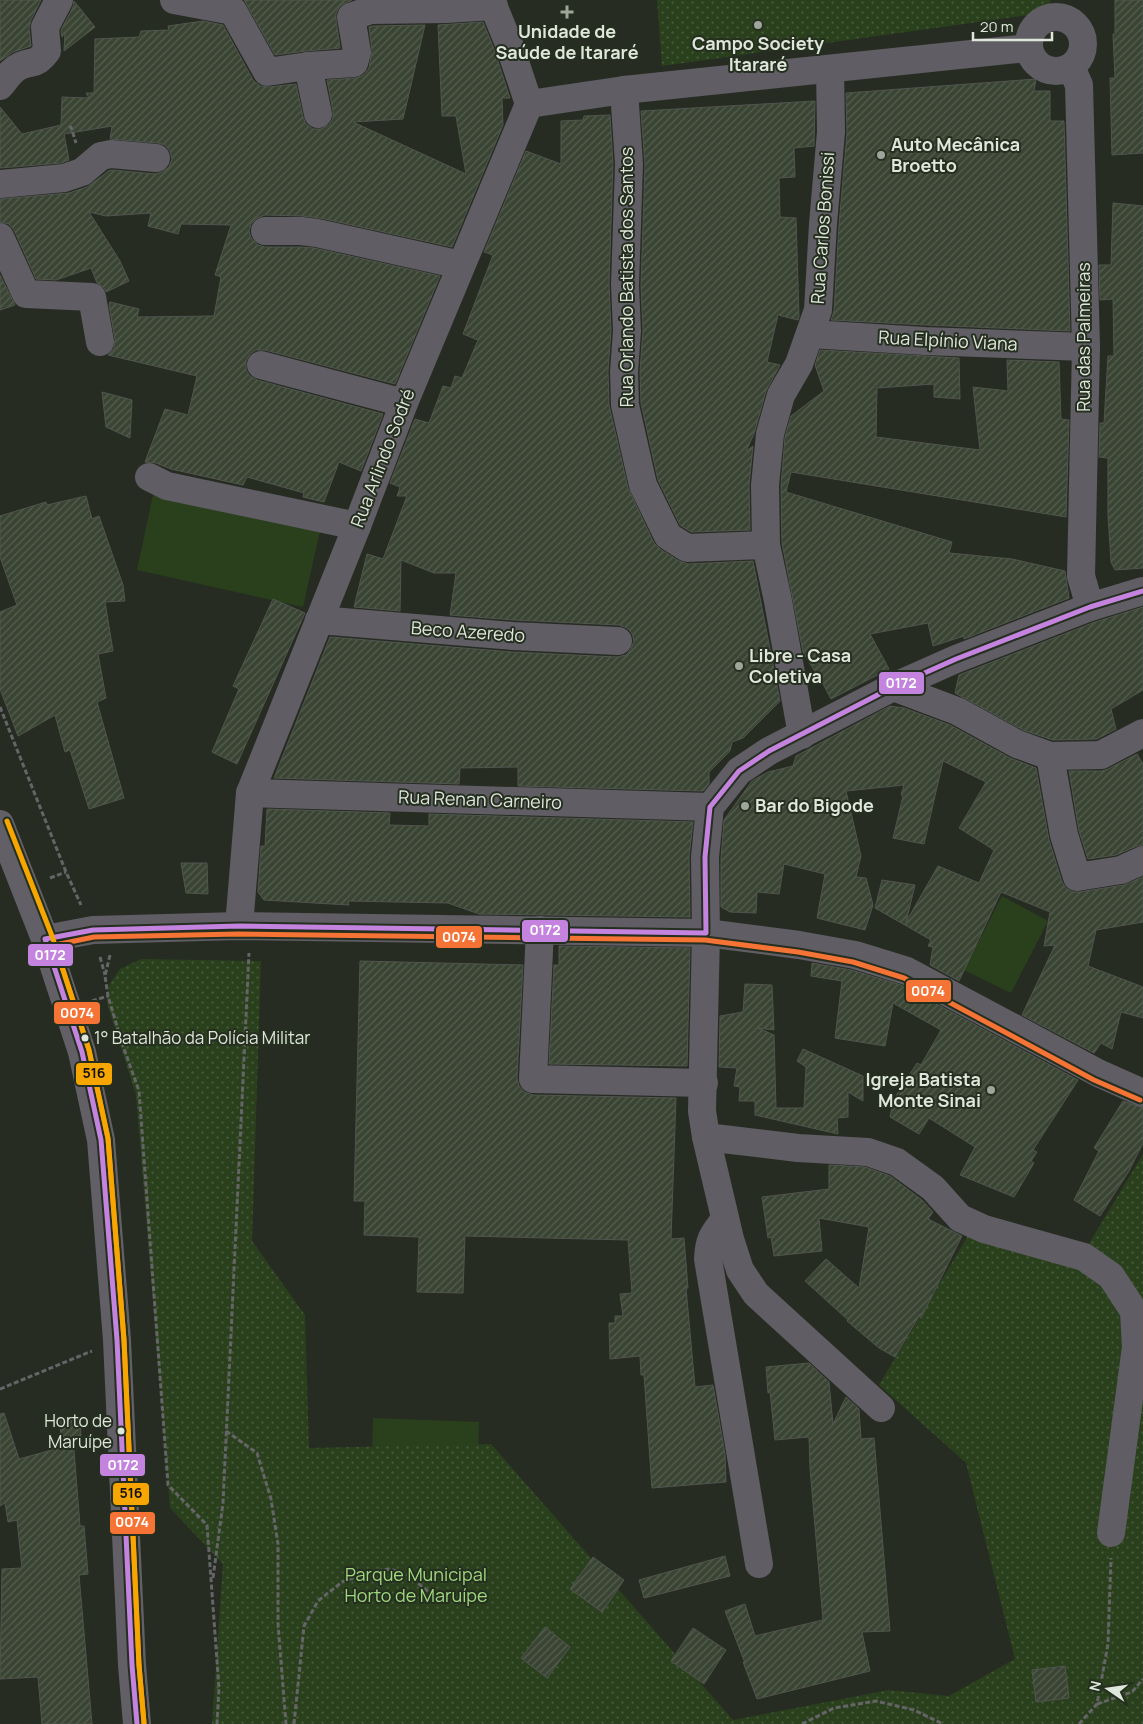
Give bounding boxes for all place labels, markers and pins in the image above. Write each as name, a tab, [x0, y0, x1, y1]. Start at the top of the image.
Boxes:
marker: Unidade de Saúde de Itararé	[560, 5, 574, 19]
place label: Unidade de Saúde de Itararé	[495, 19, 639, 64]
marker: Campo Society Itararé	[752, 19, 764, 31]
place label: Campo Society Itararé	[692, 31, 824, 76]
place label: Auto Mecânica Broetto	[891, 132, 1020, 177]
marker: Auto Mecânica Broetto	[875, 149, 887, 161]
place label: Libre - Casa Coletiva	[749, 643, 851, 688]
marker: Libre - Casa Coletiva	[733, 660, 745, 672]
place label: Bar do Bigode	[755, 793, 874, 817]
marker: Bar do Bigode	[739, 800, 751, 812]
place label: 1° Batalhão da Polícia Militar	[94, 1026, 310, 1049]
marker: 1° Batalhão da Polícia Militar	[80, 1033, 90, 1043]
place label: Igreja Batista Monte Sinai	[865, 1067, 981, 1112]
marker: Igreja Batista Monte Sinai	[985, 1084, 997, 1096]
place label: Horto de Maruípe	[44, 1409, 112, 1453]
marker: Horto de Maruípe	[116, 1426, 126, 1436]

